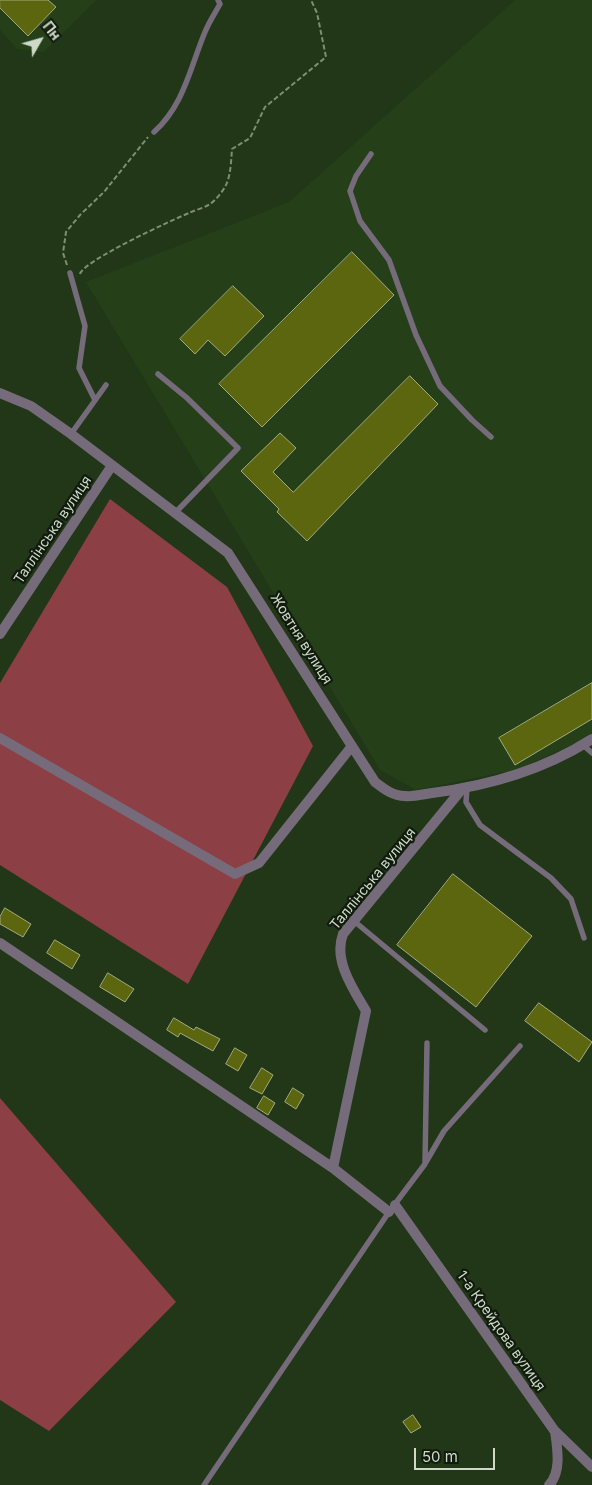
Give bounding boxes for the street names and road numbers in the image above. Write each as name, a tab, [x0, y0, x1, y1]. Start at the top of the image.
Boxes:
street label: Таллінська вулиця	[11, 473, 95, 587]
street label: Жовтня вулиця	[266, 591, 336, 687]
street label: Таллінська вулиця	[327, 825, 419, 933]
street label: 1-а Крейдова вулиця	[453, 1268, 549, 1394]

